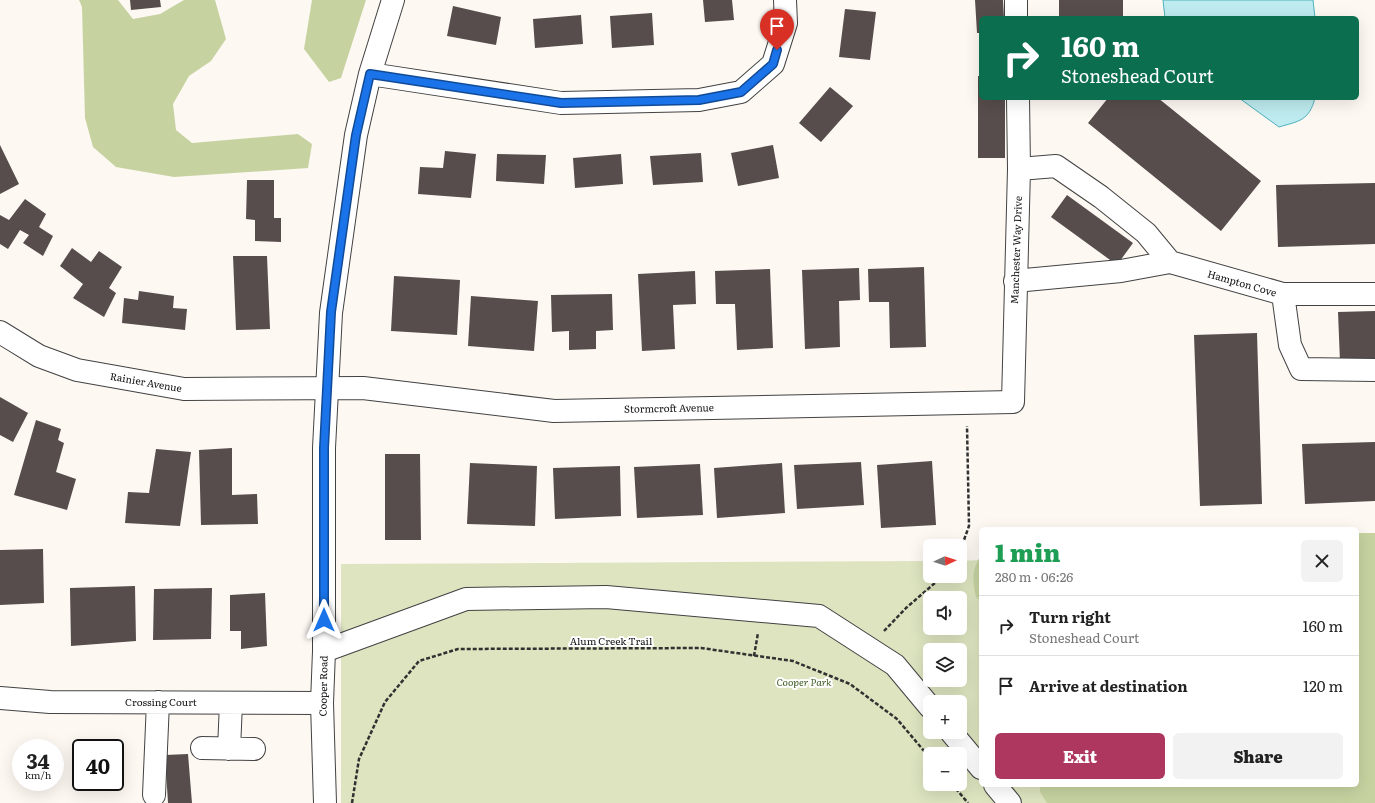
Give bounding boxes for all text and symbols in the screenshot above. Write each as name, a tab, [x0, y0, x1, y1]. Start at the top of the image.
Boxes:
pin	[760, 9, 794, 50]
icon: arrive	[766, 15, 788, 37]
text: 160 m	[1061, 24, 1140, 66]
icon: right	[995, 32, 1047, 84]
text: Stoneshead Court	[1061, 62, 1214, 89]
street label: Manchester Way Drive	[1006, 196, 1025, 304]
street label: Hampton Cove	[1206, 265, 1278, 300]
street label: Rainier Avenue	[109, 368, 183, 395]
street label: Stormcroft Avenue	[624, 399, 714, 416]
text: 1 min	[995, 534, 1060, 569]
north arrow	[923, 539, 967, 583]
map controls	[923, 539, 967, 791]
button: close	[1301, 540, 1343, 582]
text: 280 m · 06:26	[995, 567, 1073, 586]
button: sound	[923, 591, 967, 635]
position arrow	[303, 599, 345, 641]
text: Turn right	[1029, 605, 1111, 628]
text: 160 m	[1303, 614, 1343, 637]
icon: right	[995, 615, 1017, 637]
text: Stoneshead Court	[1029, 628, 1139, 647]
street label: Alum Creek Trail	[570, 633, 653, 648]
button: layers	[923, 643, 967, 687]
street label: Cooper Road	[314, 655, 331, 717]
park label: Cooper Park	[776, 674, 832, 689]
text: Arrive at destination	[1029, 674, 1188, 697]
text: 120 m	[1303, 674, 1343, 697]
icon: arrive	[995, 675, 1017, 697]
street label: Crossing Court	[125, 694, 197, 709]
button: +	[923, 695, 967, 739]
button: Exit	[995, 733, 1165, 779]
button: Share	[1173, 733, 1343, 779]
speed limit sign: 40	[72, 739, 124, 791]
text: 34	[26, 745, 50, 775]
button: −	[923, 747, 967, 791]
text: km/h	[25, 767, 51, 782]

